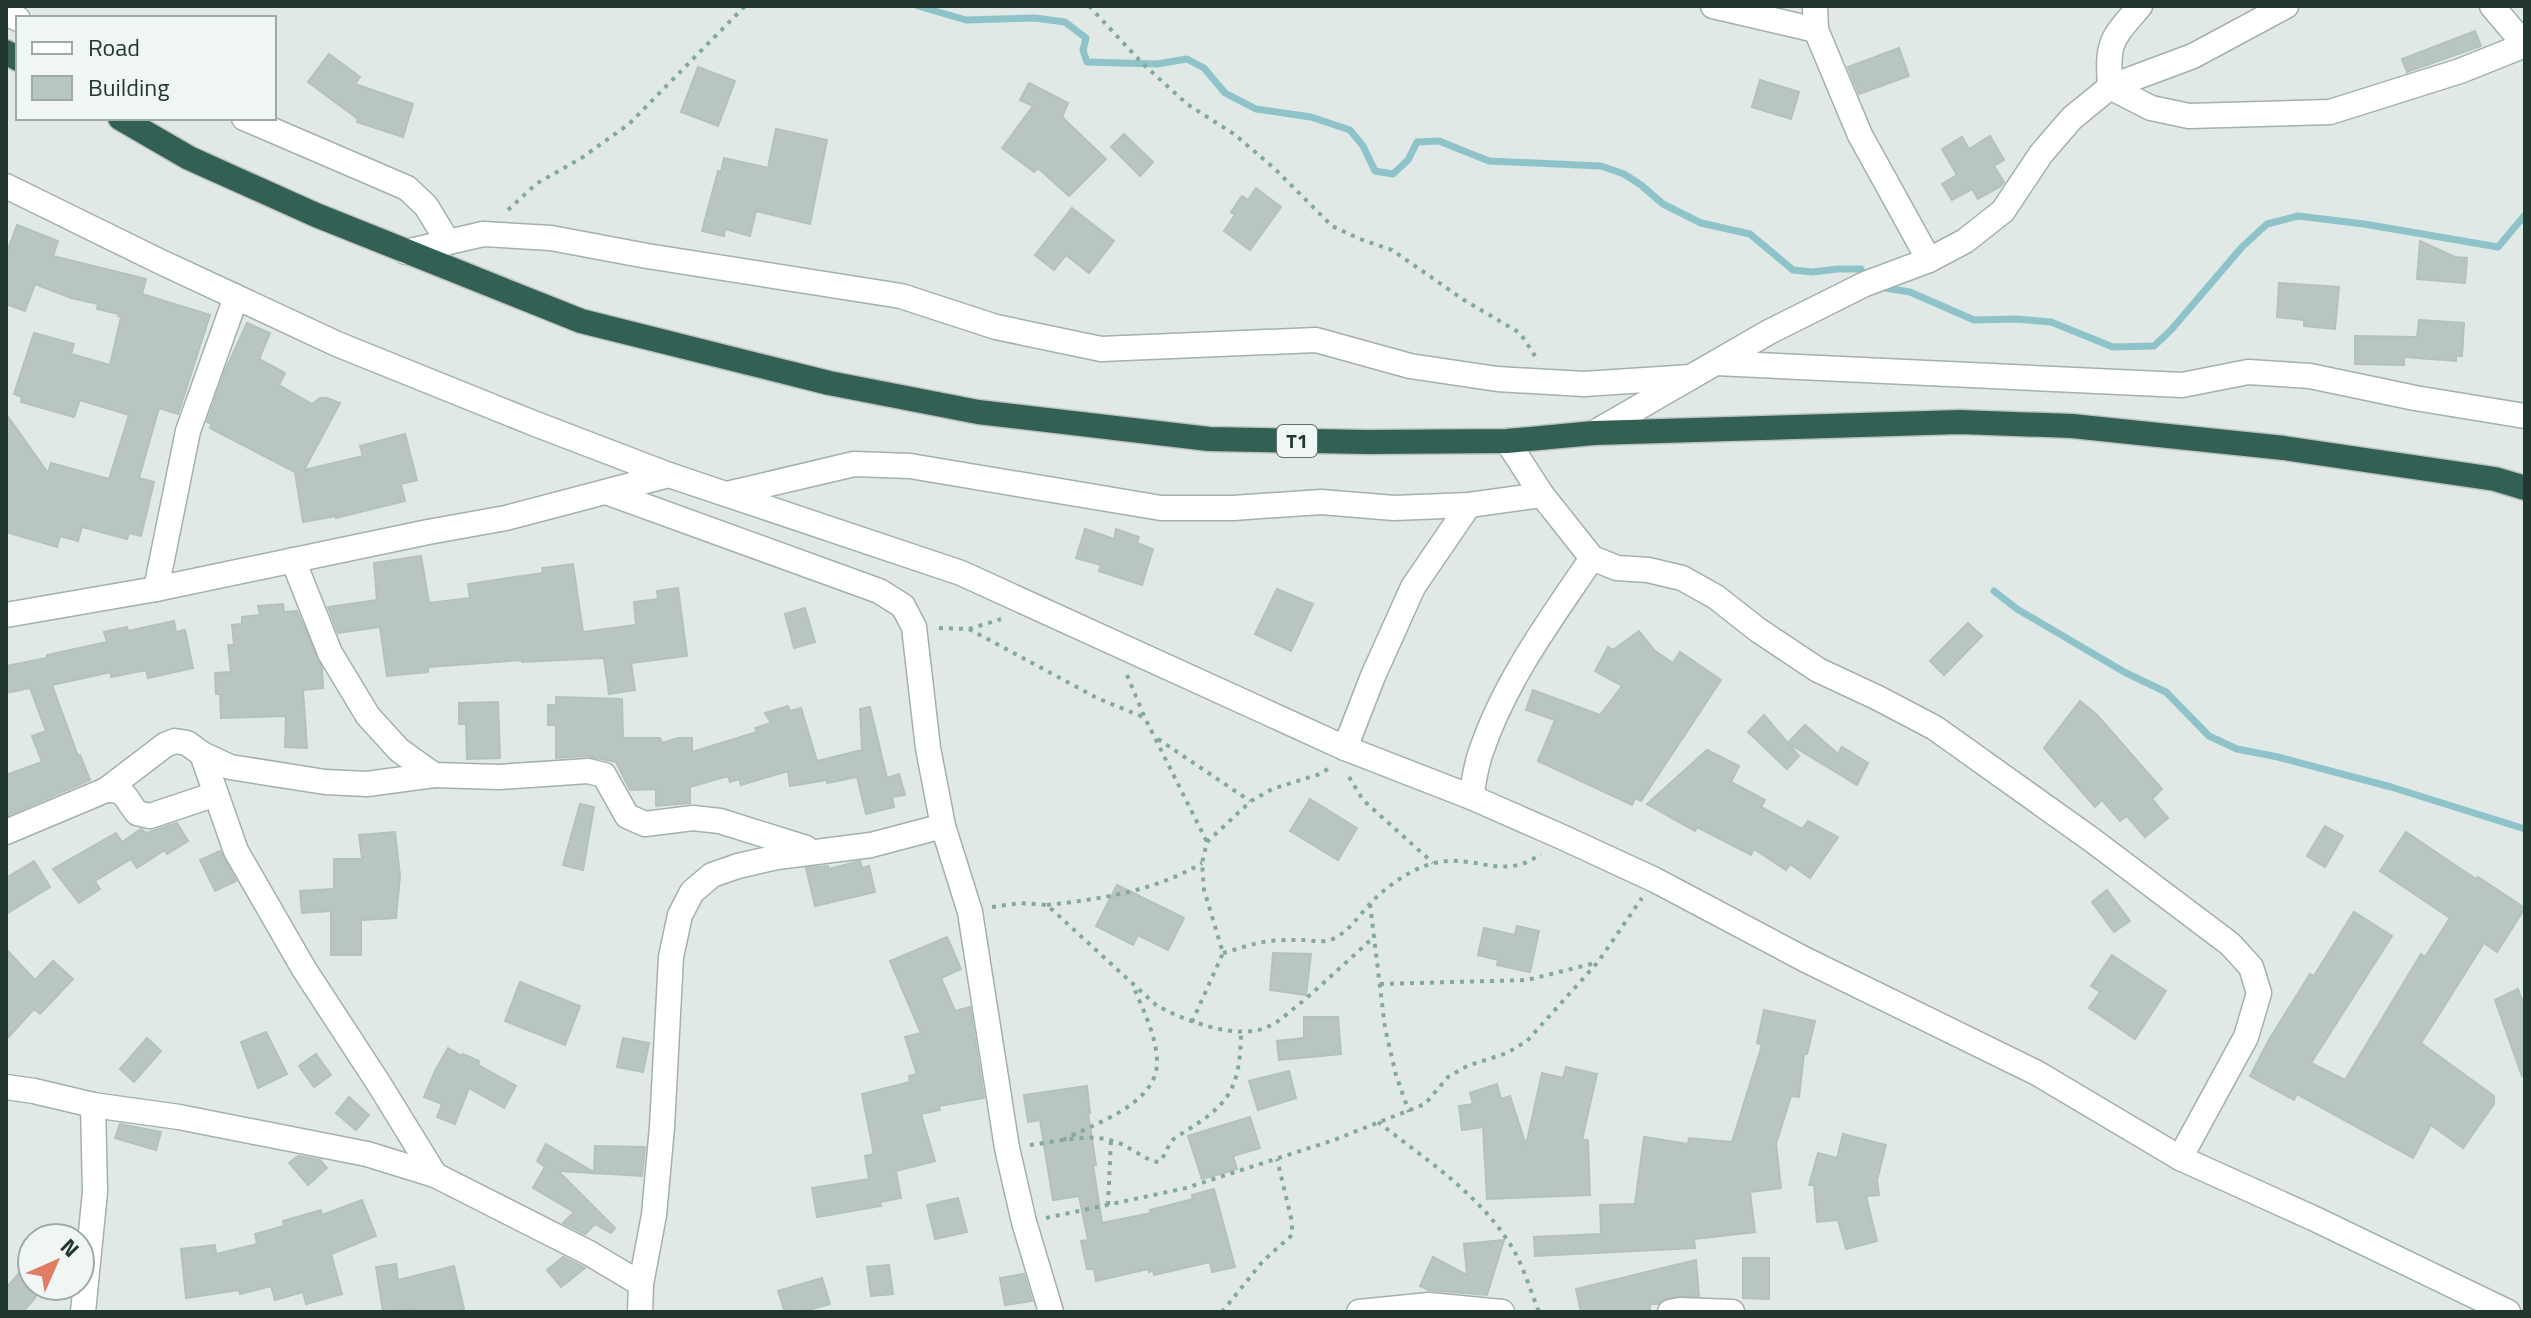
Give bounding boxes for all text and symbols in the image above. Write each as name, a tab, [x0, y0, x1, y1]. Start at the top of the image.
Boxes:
legend	[16, 16, 276, 120]
text: Road	[88, 29, 140, 65]
text: Building	[88, 69, 170, 105]
road number: T1	[1277, 425, 1317, 457]
north arrow	[16, 1222, 96, 1302]
text: N	[53, 1230, 88, 1265]

